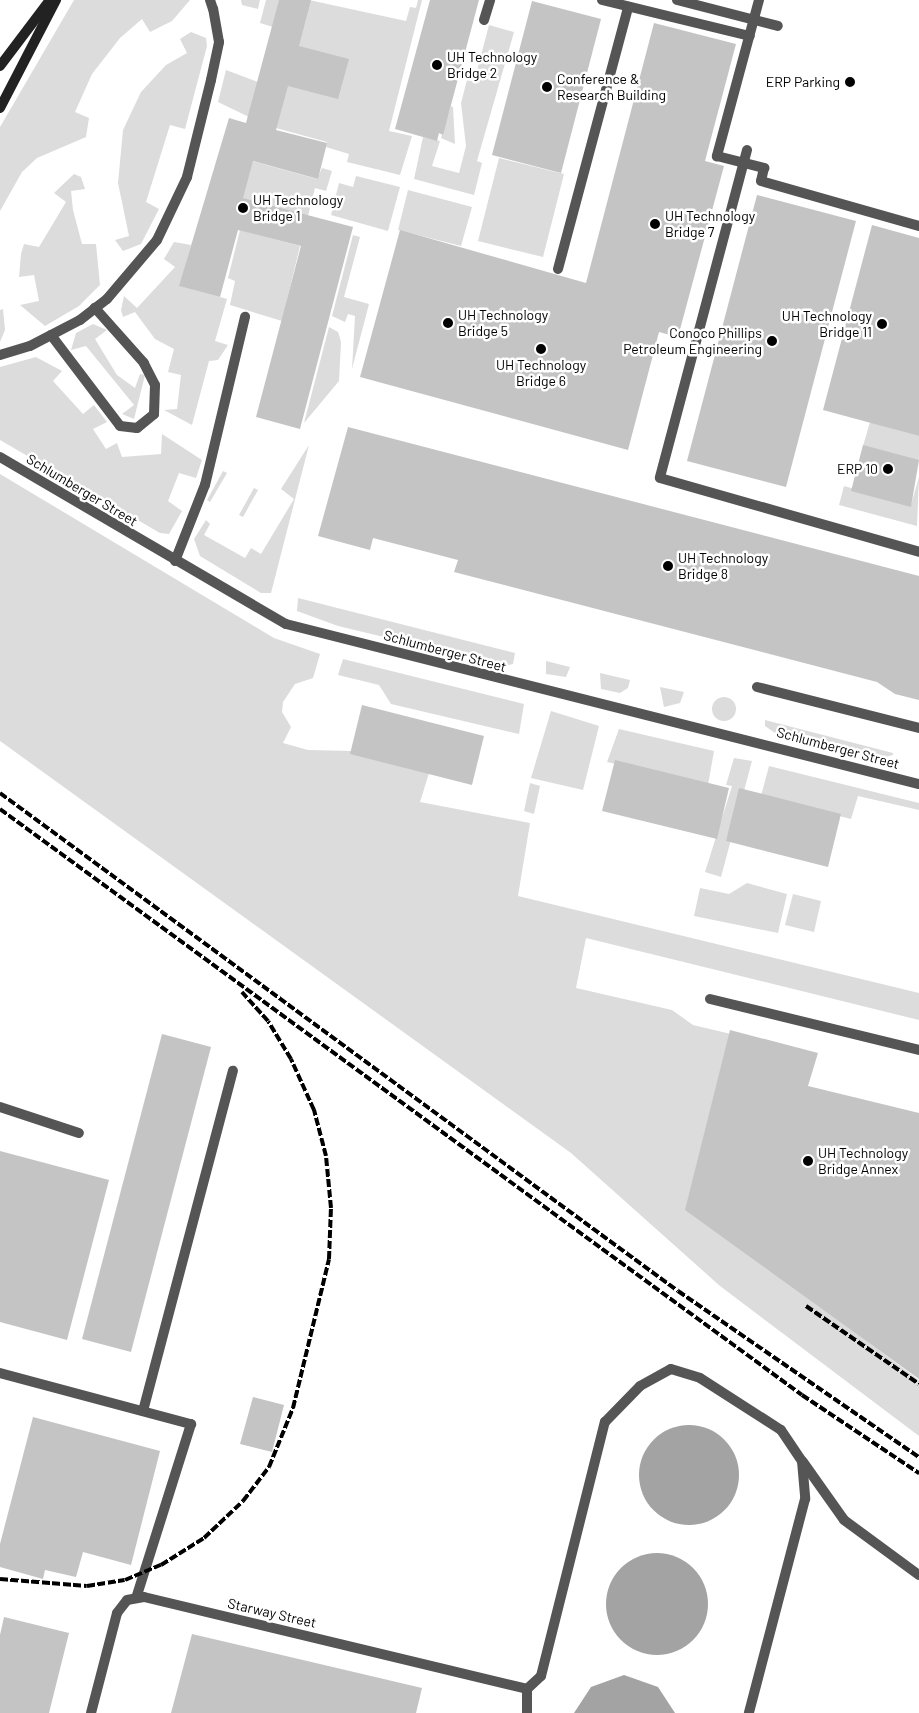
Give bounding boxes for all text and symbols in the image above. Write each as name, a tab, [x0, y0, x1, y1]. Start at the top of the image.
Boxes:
place label: UH Technology Bridge 2	[447, 49, 537, 82]
marker: UH Technology Bridge 2	[431, 59, 443, 71]
place label: Conference & Research Building	[557, 71, 666, 104]
place label: ERP Parking	[766, 74, 840, 90]
marker: ERP Parking	[844, 76, 856, 88]
marker: Conference & Research Building	[541, 81, 553, 93]
place label: UH Technology Bridge 1	[253, 192, 343, 224]
marker: UH Technology Bridge 1	[237, 202, 249, 214]
place label: UH Technology Bridge 7	[665, 208, 755, 240]
marker: UH Technology Bridge 7	[649, 218, 661, 230]
place label: UH Technology Bridge 5	[458, 307, 548, 340]
place label: UH Technology Bridge 11	[782, 308, 872, 341]
marker: UH Technology Bridge 5	[442, 317, 454, 329]
marker: UH Technology Bridge 11	[876, 318, 888, 330]
place label: Conoco Phillips Petroleum Engineering	[623, 325, 762, 358]
marker: Conoco Phillips Petroleum Engineering	[766, 335, 778, 347]
marker: UH Technology Bridge 6	[535, 343, 547, 355]
place label: UH Technology Bridge 6	[496, 357, 586, 390]
street label: Schlumberger Street	[24, 450, 140, 530]
place label: ERP 10	[837, 461, 878, 477]
marker: ERP 10	[882, 463, 894, 475]
place label: UH Technology Bridge 8	[678, 550, 768, 582]
marker: UH Technology Bridge 8	[662, 560, 674, 572]
street label: Schlumberger Street	[382, 627, 508, 675]
street label: Schlumberger Street	[775, 724, 901, 772]
place label: UH Technology Bridge Annex	[818, 1145, 908, 1178]
marker: UH Technology Bridge Annex	[802, 1155, 814, 1167]
street label: Starway Street	[226, 1595, 318, 1631]

